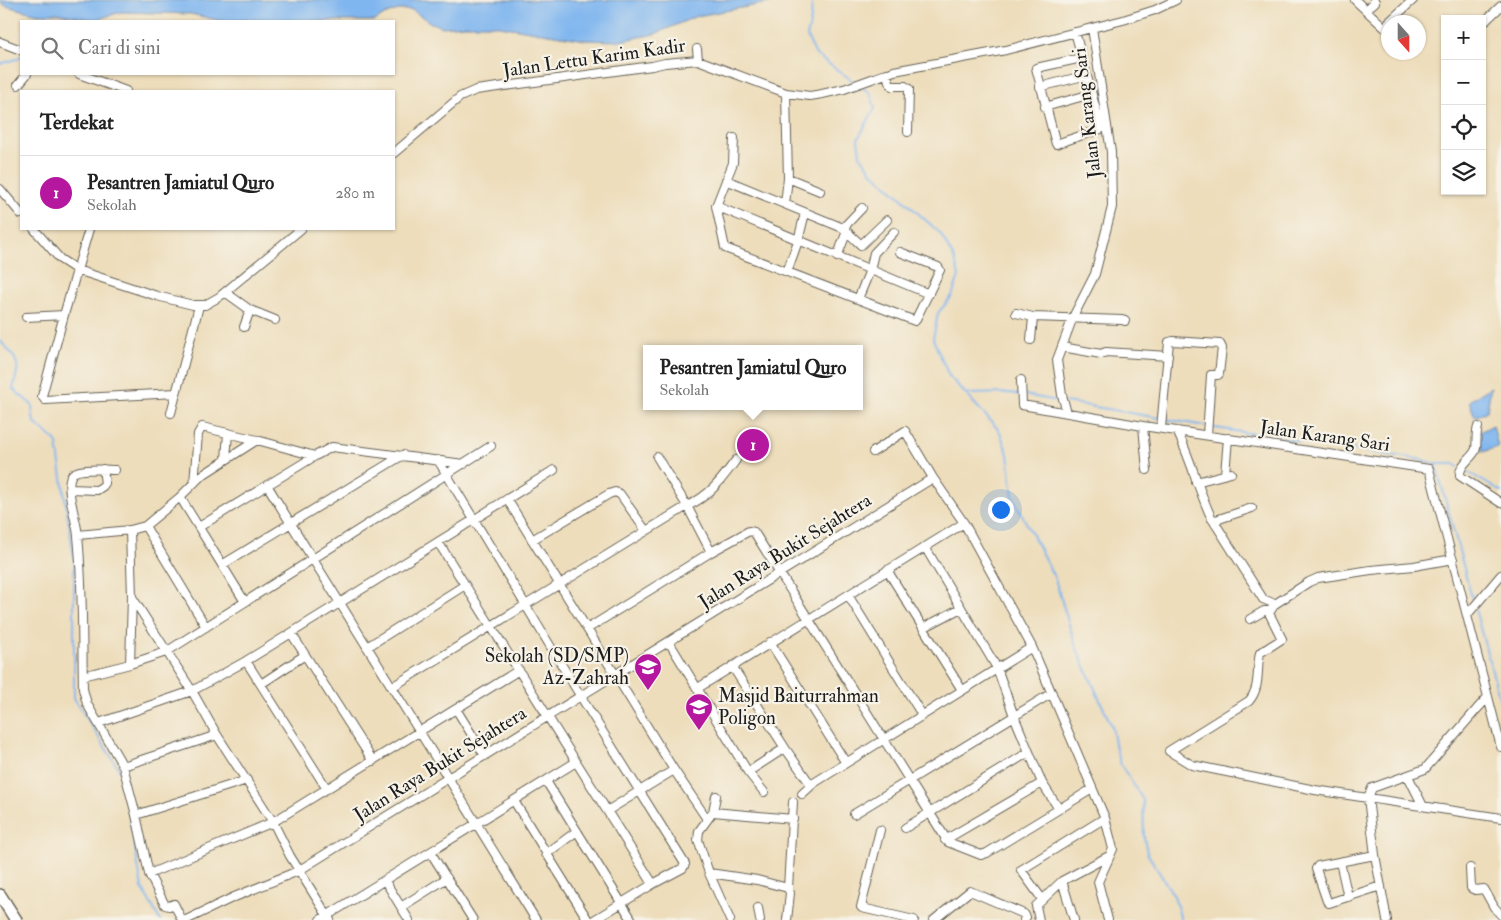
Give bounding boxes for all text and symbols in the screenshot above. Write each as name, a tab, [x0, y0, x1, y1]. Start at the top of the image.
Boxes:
north arrow	[1381, 15, 1426, 60]
map controls	[1441, 15, 1486, 195]
button: +	[1441, 15, 1486, 60]
search box	[20, 20, 395, 75]
street label: Jalan Lettu Karim Kadir	[500, 33, 687, 83]
icon: search	[38, 34, 66, 62]
text: Cari di sini	[78, 36, 161, 60]
street label: Jalan Karang Sari	[1067, 46, 1107, 181]
button: −	[1441, 60, 1486, 105]
button: locate	[1441, 105, 1486, 150]
text: Terdekat	[40, 109, 114, 136]
button: layers	[1441, 150, 1486, 195]
text: Pesantren Jamiatul Quro	[87, 171, 274, 195]
text: 1	[53, 183, 59, 203]
text: 280 m	[335, 183, 375, 203]
text: Sekolah	[87, 195, 137, 215]
popup	[643, 345, 863, 410]
text: Pesantren Jamiatul Quro	[659, 356, 847, 380]
text: Sekolah	[659, 380, 709, 400]
street label: Jalan Karang Sari	[1257, 415, 1392, 457]
pin: 1	[737, 426, 769, 464]
street label: Jalan Raya Bukit Sejahtera	[693, 488, 876, 614]
your location	[988, 497, 1014, 523]
place label: Sekolah (SD/SMP) Az-Zahrah	[485, 644, 629, 690]
school or university icon: Sekolah (SD/SMP) Az-Zahrah	[633, 652, 663, 691]
place label: Masjid Baiturrahman Poligon	[718, 684, 879, 730]
school or university icon: Masjid Baiturrahman Poligon	[684, 692, 714, 731]
street label: Jalan Raya Bukit Sejahtera	[348, 701, 531, 827]

